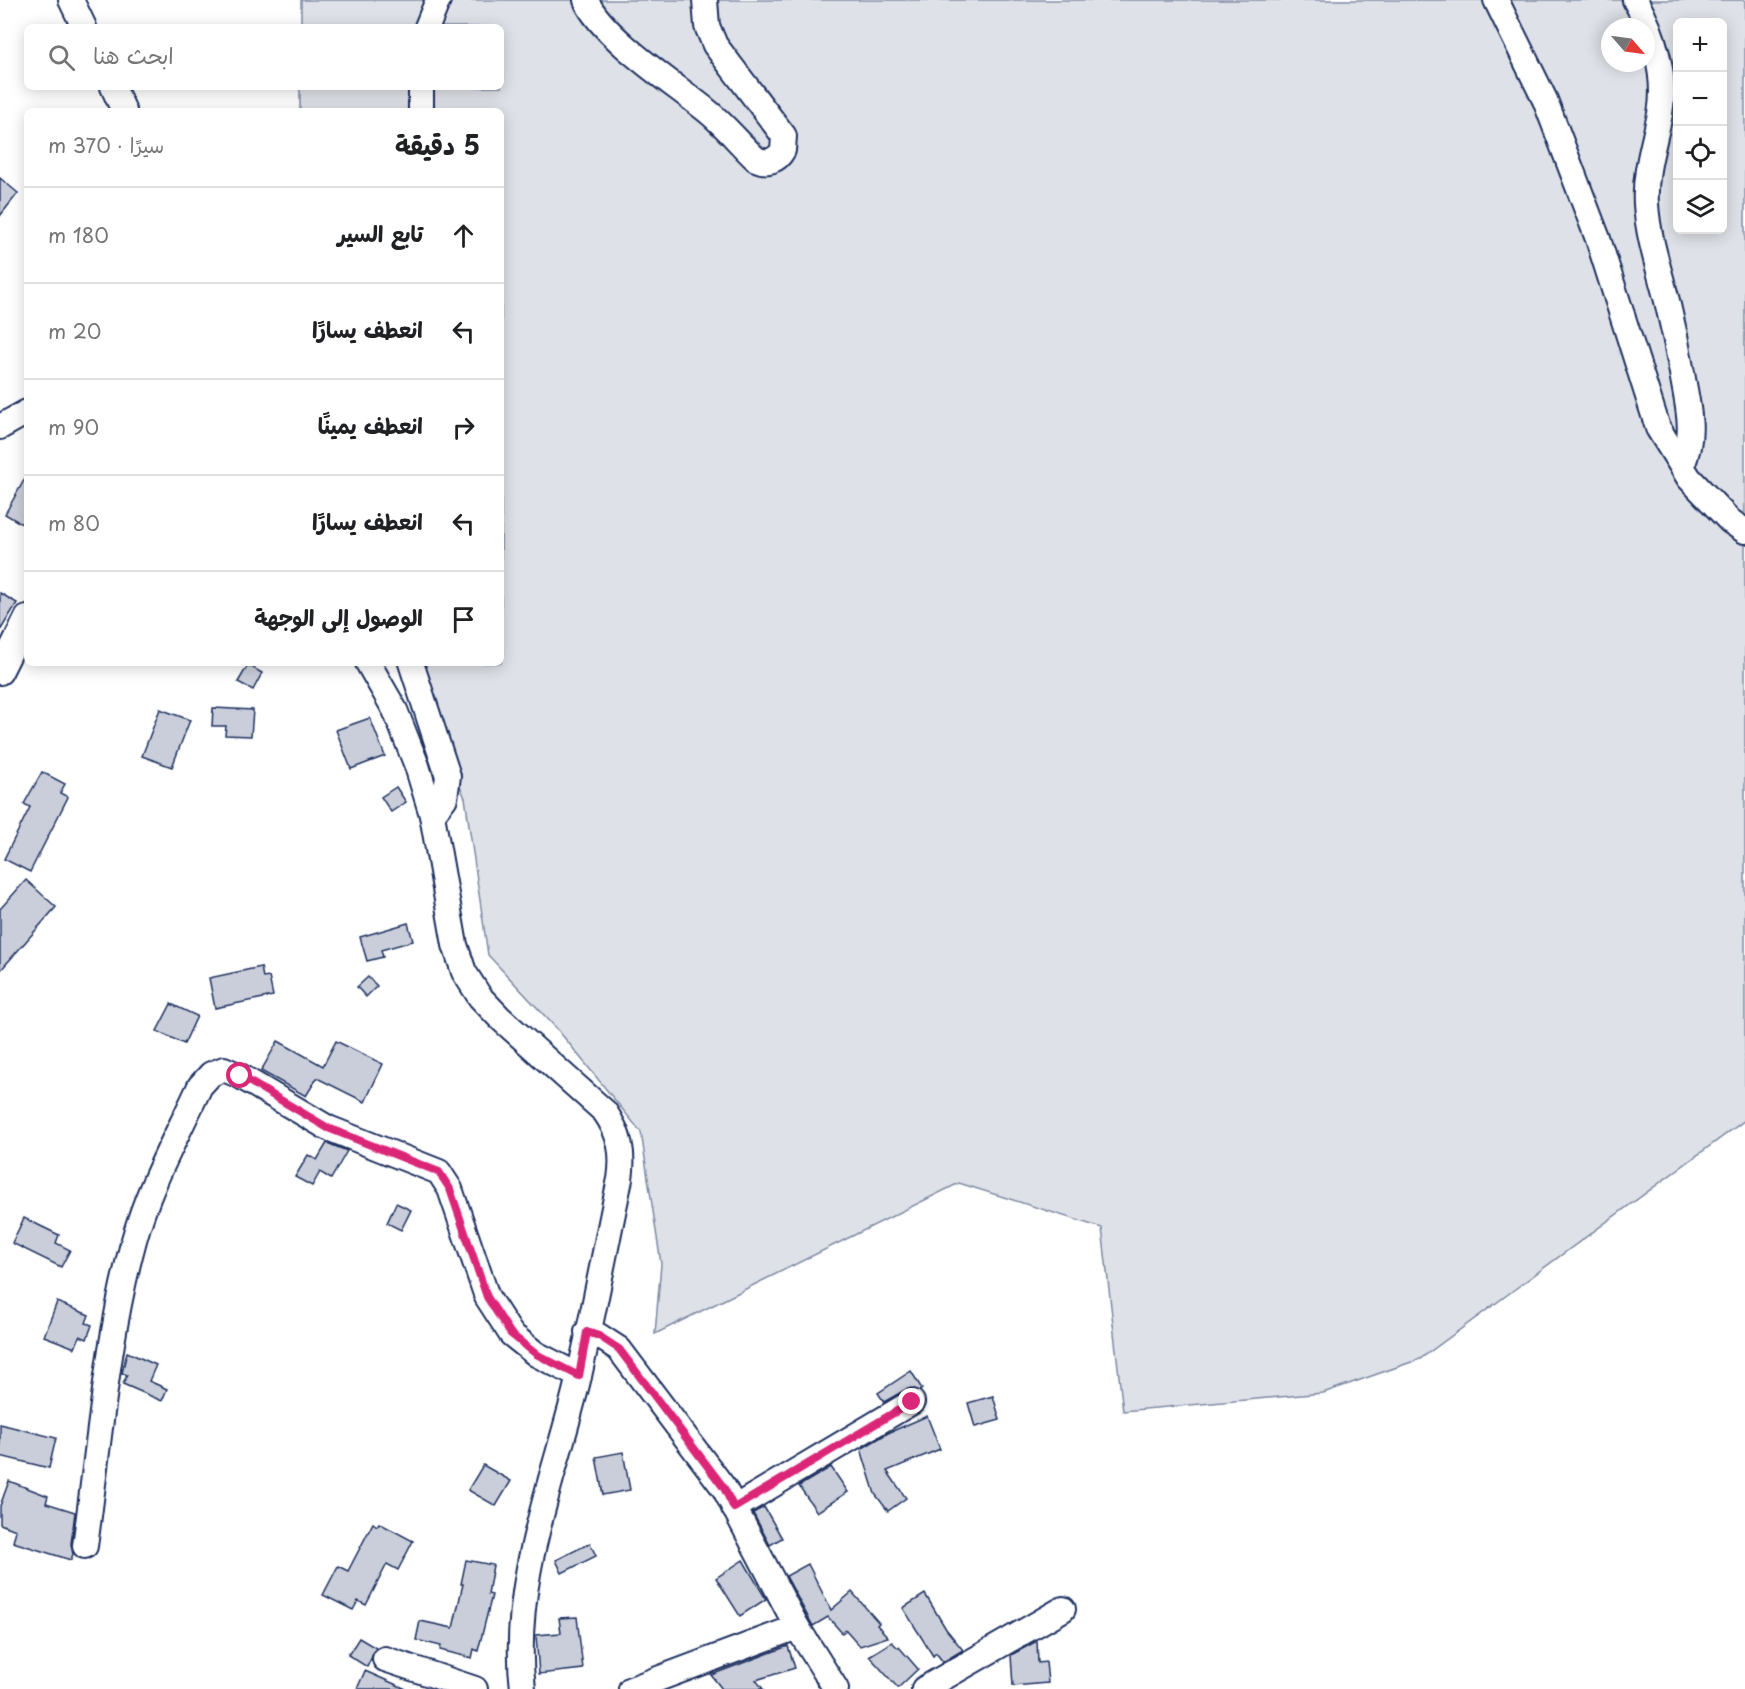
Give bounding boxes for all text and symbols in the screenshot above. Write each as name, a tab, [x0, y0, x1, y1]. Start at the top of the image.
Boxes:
north arrow	[1601, 18, 1655, 72]
map controls	[1673, 18, 1727, 234]
button: +	[1673, 18, 1727, 72]
search box	[24, 24, 504, 90]
text: ابحث هنا	[93, 38, 174, 71]
icon: search	[45, 41, 78, 74]
button: −	[1673, 72, 1727, 126]
text: 5 دقيقة	[395, 125, 480, 164]
button: locate	[1673, 126, 1727, 180]
text: سيرًا · 370 m	[48, 130, 164, 160]
button: layers	[1673, 180, 1727, 234]
text: تابع السير	[338, 216, 423, 249]
icon: ahead	[447, 219, 480, 252]
text: 180 m	[48, 220, 109, 250]
text: انعطف يسارًا	[312, 312, 423, 345]
icon: left	[447, 315, 480, 348]
text: 20 m	[48, 316, 101, 346]
text: انعطف يمينًا	[318, 408, 423, 441]
icon: right	[447, 411, 480, 444]
text: 90 m	[48, 412, 99, 442]
text: انعطف يسارًا	[312, 504, 423, 537]
icon: left	[447, 507, 480, 540]
text: 80 m	[48, 508, 100, 538]
text: الوصول إلى الوجهة	[254, 600, 423, 633]
icon: arrive	[447, 603, 480, 636]
route start	[226, 1062, 252, 1088]
route end	[898, 1388, 924, 1414]

